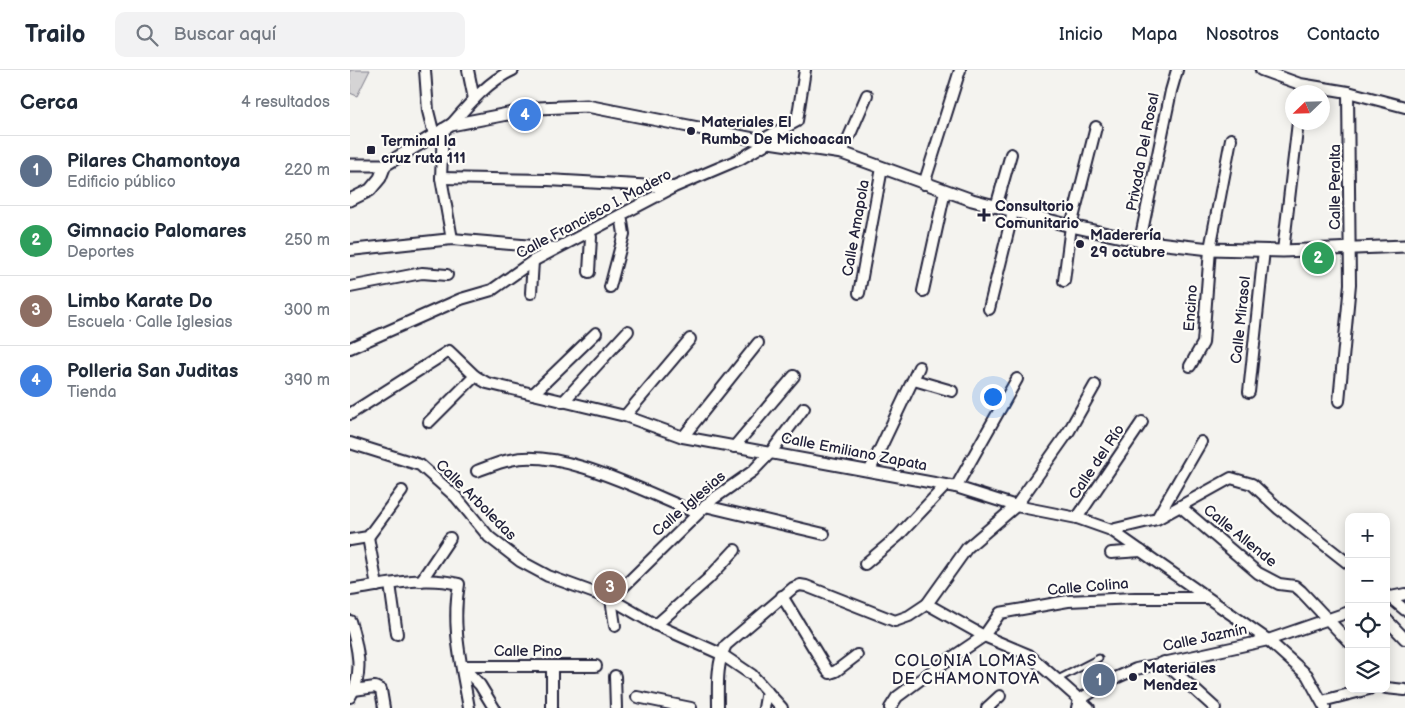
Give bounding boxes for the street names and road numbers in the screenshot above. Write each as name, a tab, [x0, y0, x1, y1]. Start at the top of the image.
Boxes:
street label: Privada Del Rosal	[1122, 91, 1164, 213]
street label: Calle Peralta	[1326, 144, 1345, 230]
street label: Calle Francisco I. Madero	[513, 165, 675, 263]
street label: Calle Amapola	[838, 178, 874, 278]
street label: Calle Mirasol	[1227, 275, 1255, 365]
street label: Encino	[1180, 284, 1202, 332]
street label: Calle del Río	[1065, 421, 1129, 503]
street label: Calle Emiliano Zapata	[779, 429, 929, 475]
street label: Calle Arboledas	[431, 455, 521, 545]
street label: Calle Iglesias	[648, 467, 730, 541]
street label: Calle Allende	[1199, 501, 1281, 572]
street label: Calle Colina	[1046, 574, 1130, 600]
street label: Calle Jazmín	[1161, 620, 1249, 656]
street label: Calle Pino	[494, 642, 562, 661]

